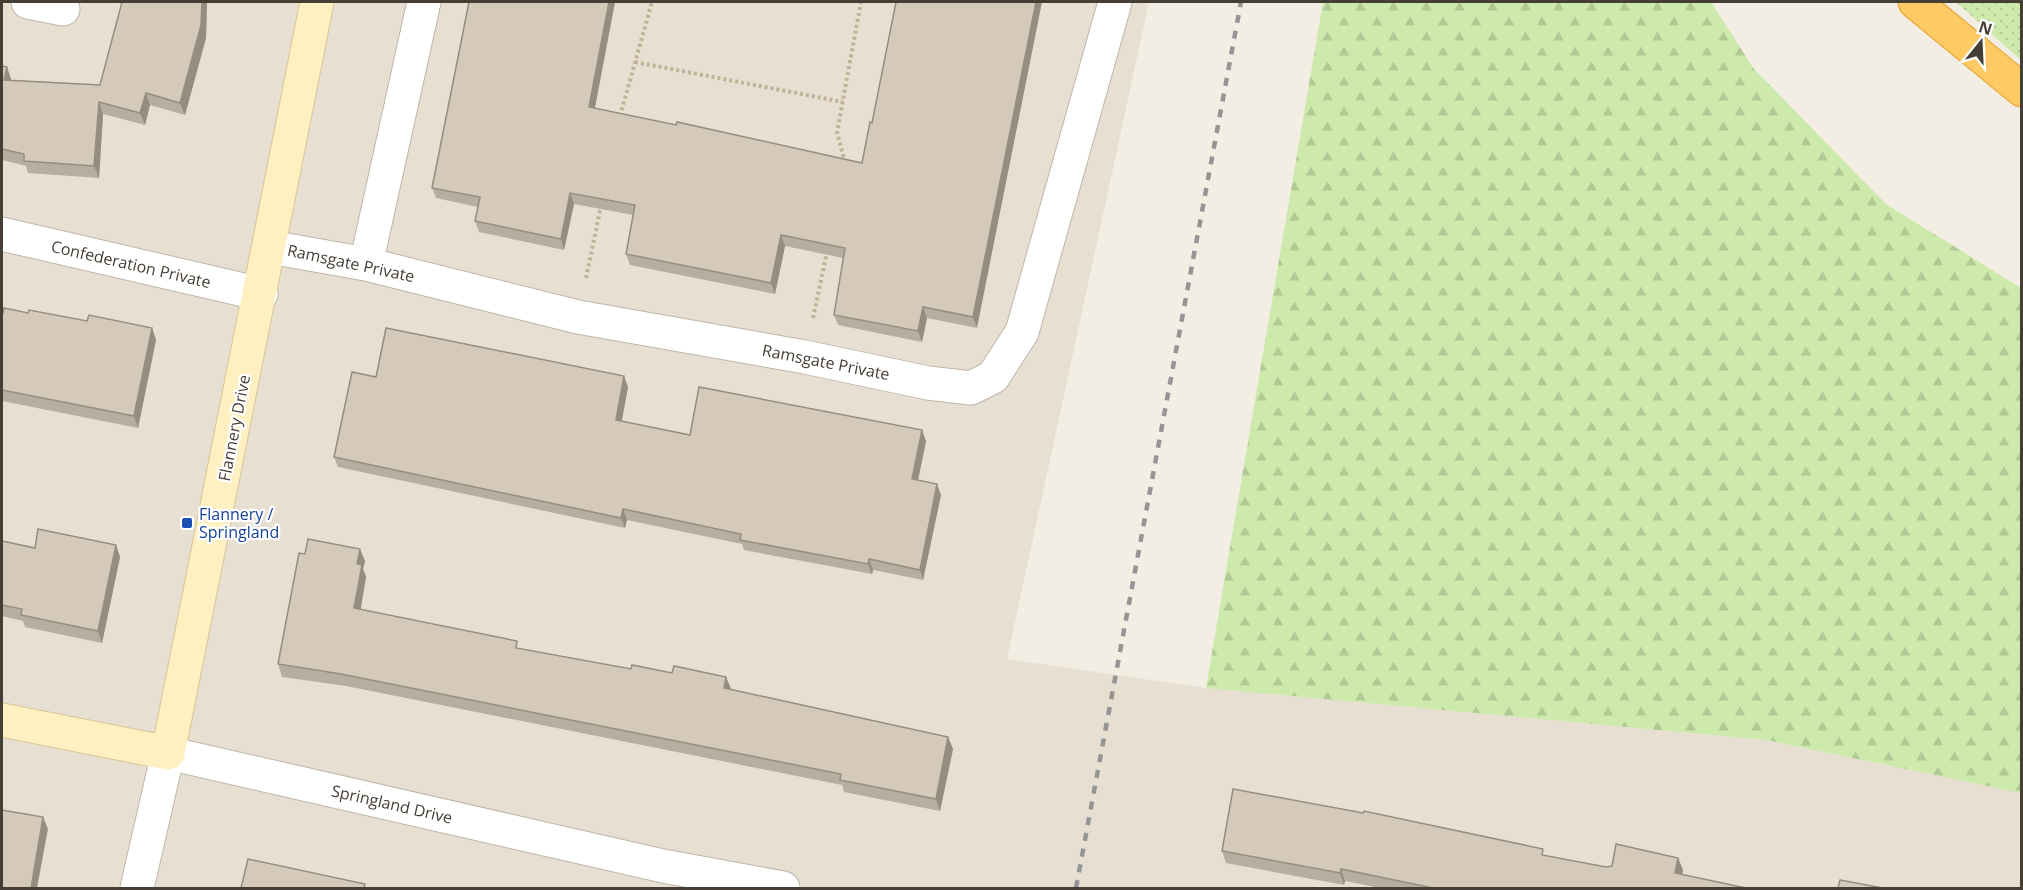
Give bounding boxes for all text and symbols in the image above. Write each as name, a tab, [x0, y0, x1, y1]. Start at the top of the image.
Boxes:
north arrow	[1951, 12, 2011, 72]
text: N	[1976, 15, 1995, 40]
street label: Confederation Private	[49, 235, 213, 293]
street label: Ramsgate Private	[285, 239, 417, 287]
street label: Ramsgate Private	[760, 339, 892, 385]
street label: Flannery Drive	[213, 373, 255, 483]
place label: Flannery / Springland	[199, 503, 279, 543]
marker: Flannery / Springland	[180, 516, 194, 530]
street label: Springland Drive	[329, 779, 455, 829]

